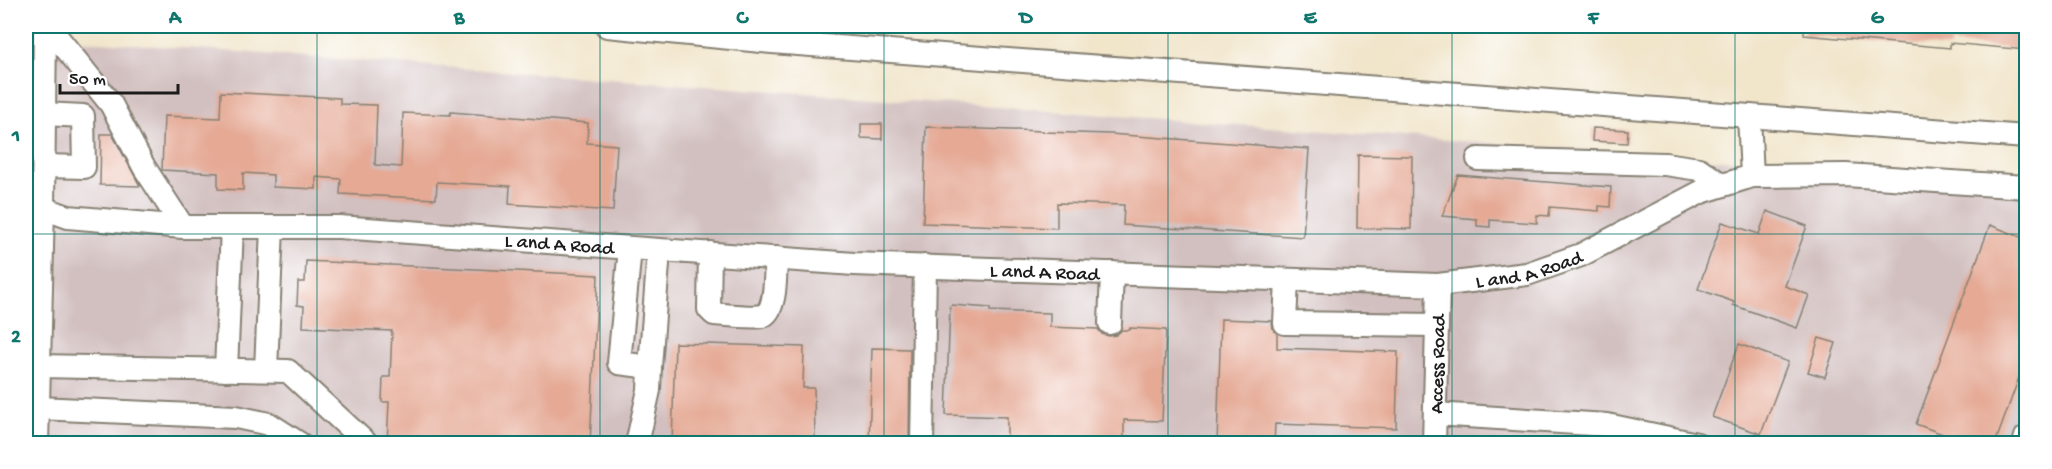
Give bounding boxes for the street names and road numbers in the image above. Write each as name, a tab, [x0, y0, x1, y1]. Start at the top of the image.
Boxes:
street label: L and A Road	[504, 231, 617, 262]
street label: L and A Road	[1474, 247, 1588, 295]
street label: L and A Road	[989, 261, 1102, 288]
street label: Access Road	[1427, 312, 1452, 414]

